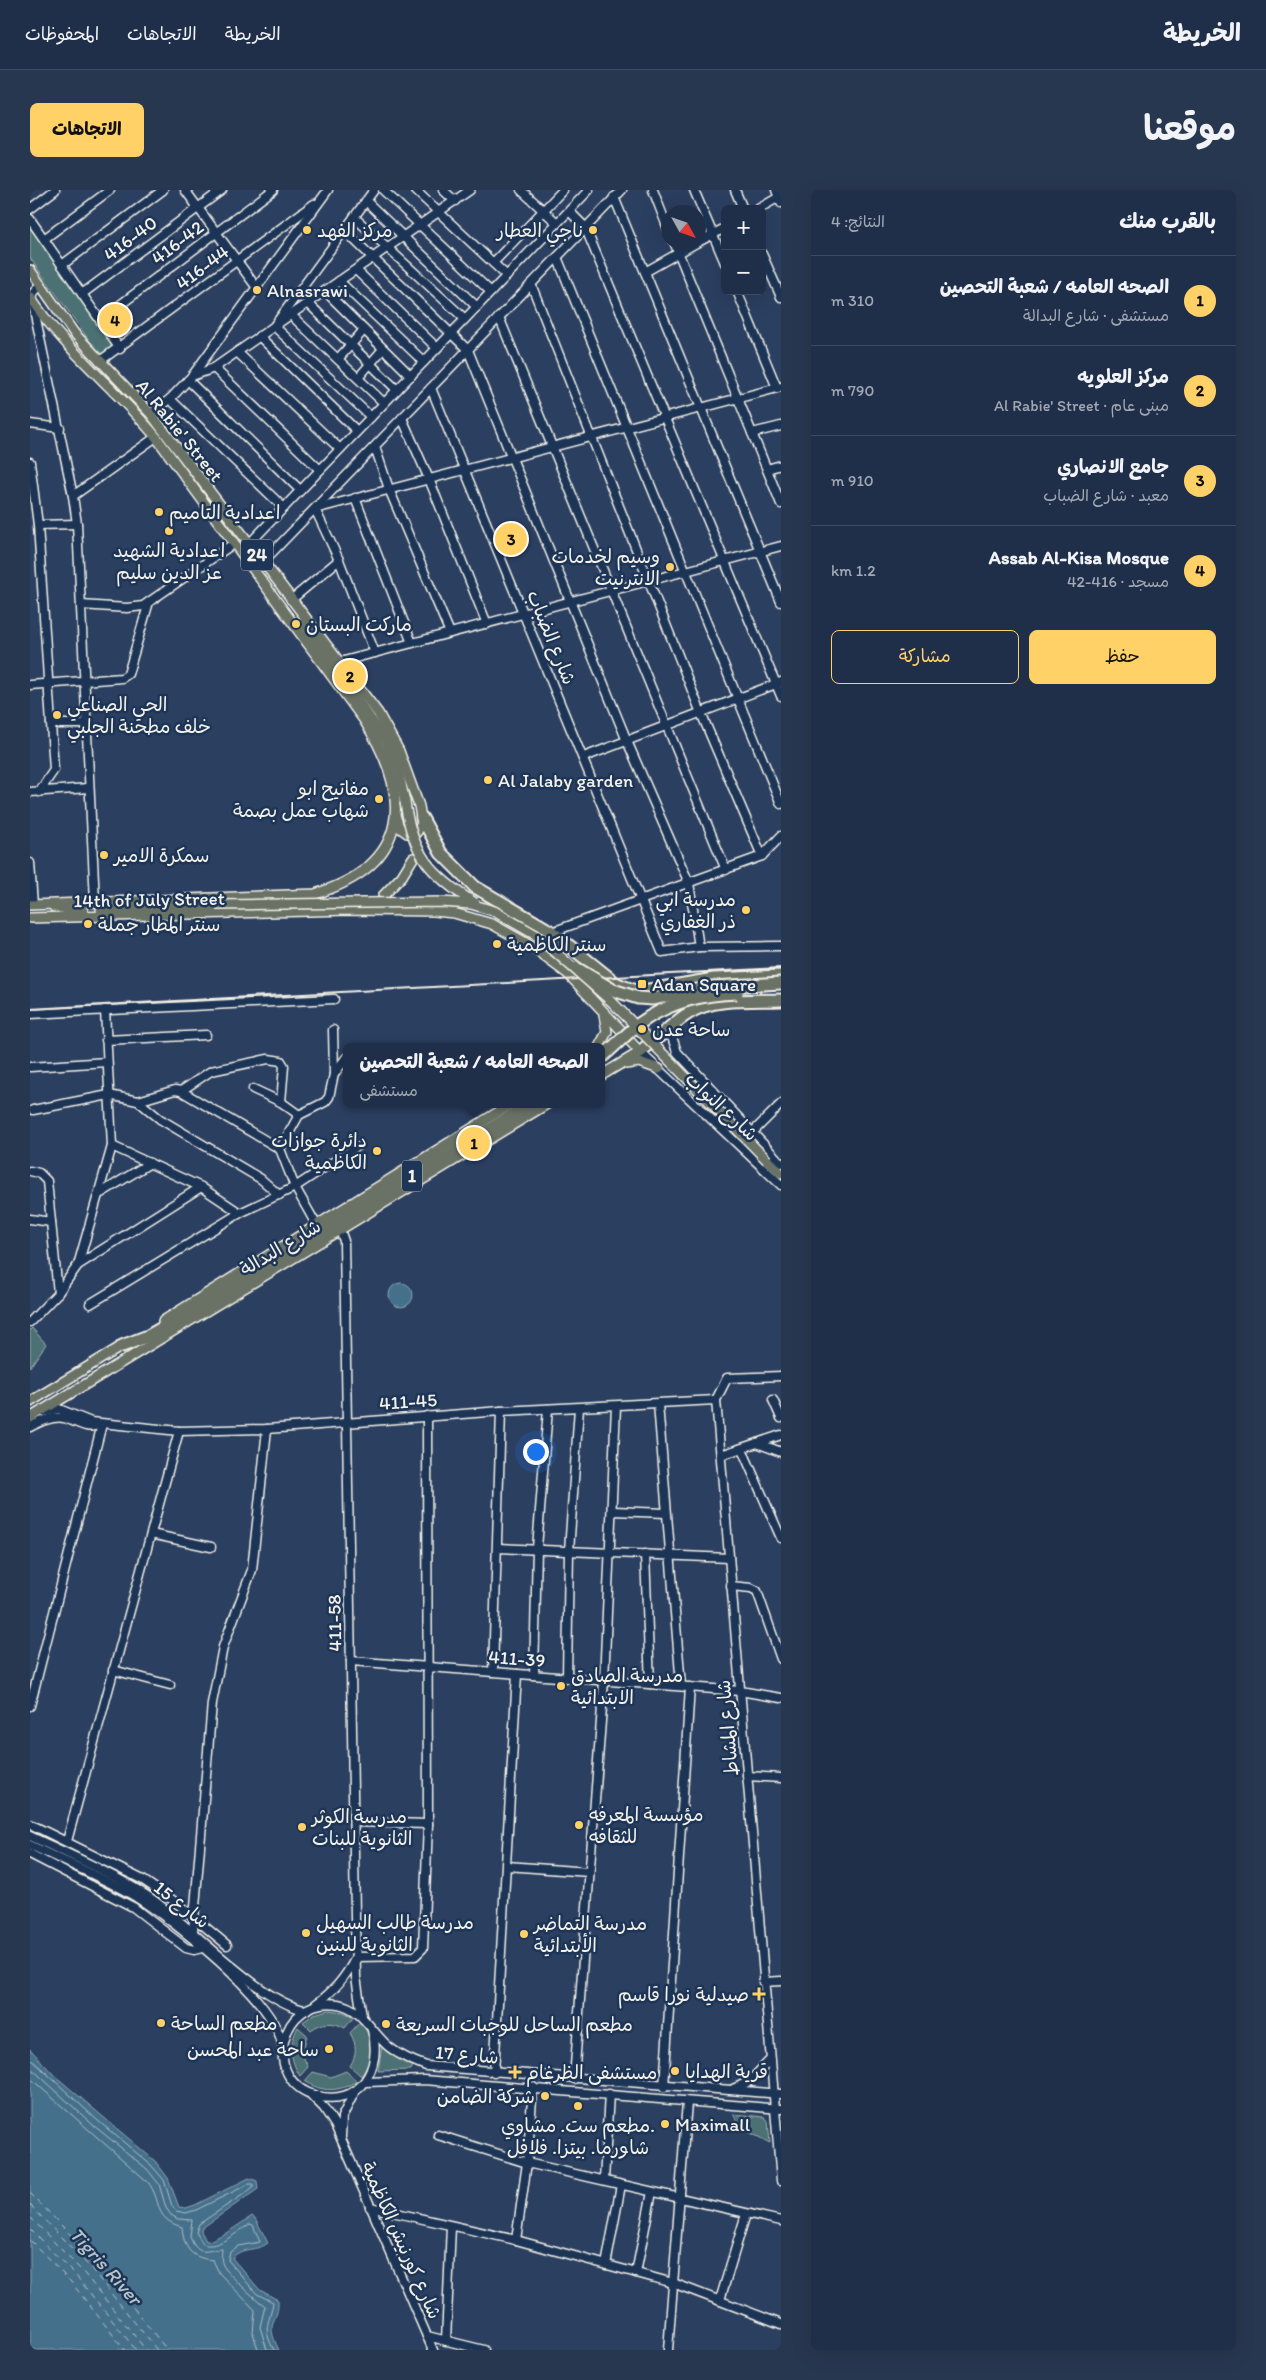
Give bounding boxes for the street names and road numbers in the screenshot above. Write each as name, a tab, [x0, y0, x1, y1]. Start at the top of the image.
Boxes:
street label: 416-40	[99, 211, 162, 266]
street label: 416-42	[147, 215, 208, 269]
street label: 416-44	[171, 240, 233, 295]
street label: Al Rabie' Street	[131, 374, 228, 486]
road number: 24	[241, 540, 273, 570]
street label: شارع الضباب	[520, 587, 581, 688]
street label: 14th of July Street	[73, 887, 225, 912]
street label: شارع النواب	[679, 1067, 763, 1147]
road number: 1	[402, 1160, 422, 1191]
street label: شارع البدالة	[235, 1214, 326, 1282]
street label: 411-45	[378, 1388, 438, 1415]
street label: 411-58	[323, 1594, 346, 1652]
street label: 411-39	[488, 1645, 546, 1672]
street label: شارع المشاط	[712, 1679, 745, 1777]
street label: شارع 15	[148, 1876, 214, 1935]
street label: شارع 17	[434, 2040, 500, 2071]
street label: شارع كورنيش الكاظمية	[355, 2158, 447, 2323]

